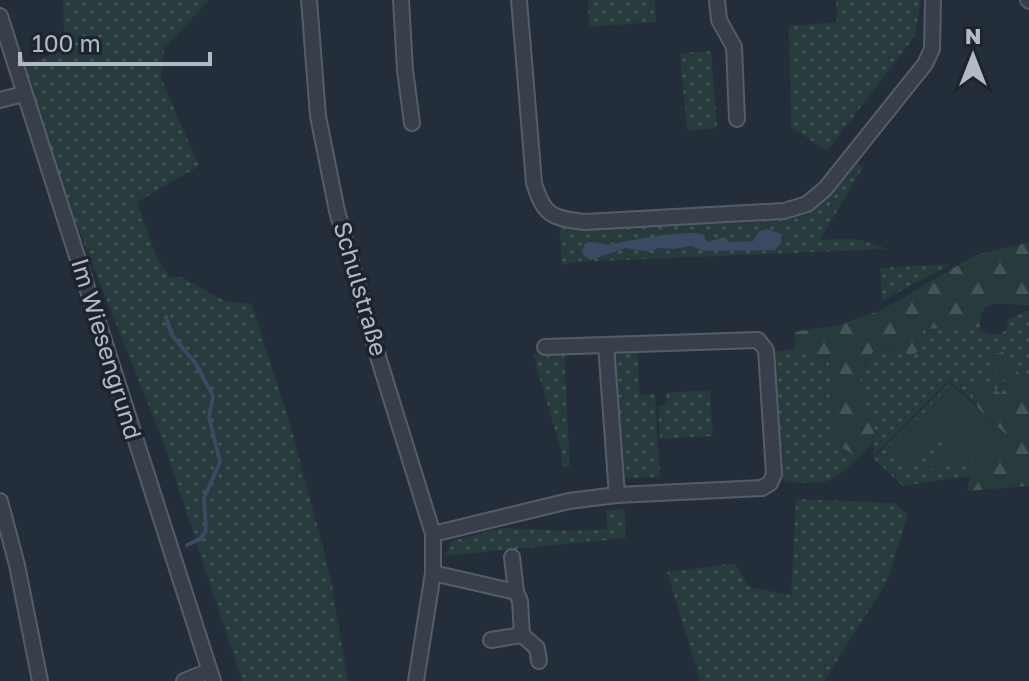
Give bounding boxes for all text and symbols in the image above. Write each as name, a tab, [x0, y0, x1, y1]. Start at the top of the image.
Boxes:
scale bar	[20, 16, 210, 66]
north arrow	[933, 16, 1013, 96]
text: N	[965, 22, 981, 49]
text: 100 m	[32, 28, 101, 57]
street label: Schulstraße	[328, 218, 394, 359]
street label: Im Wiesengrund	[66, 255, 149, 443]

